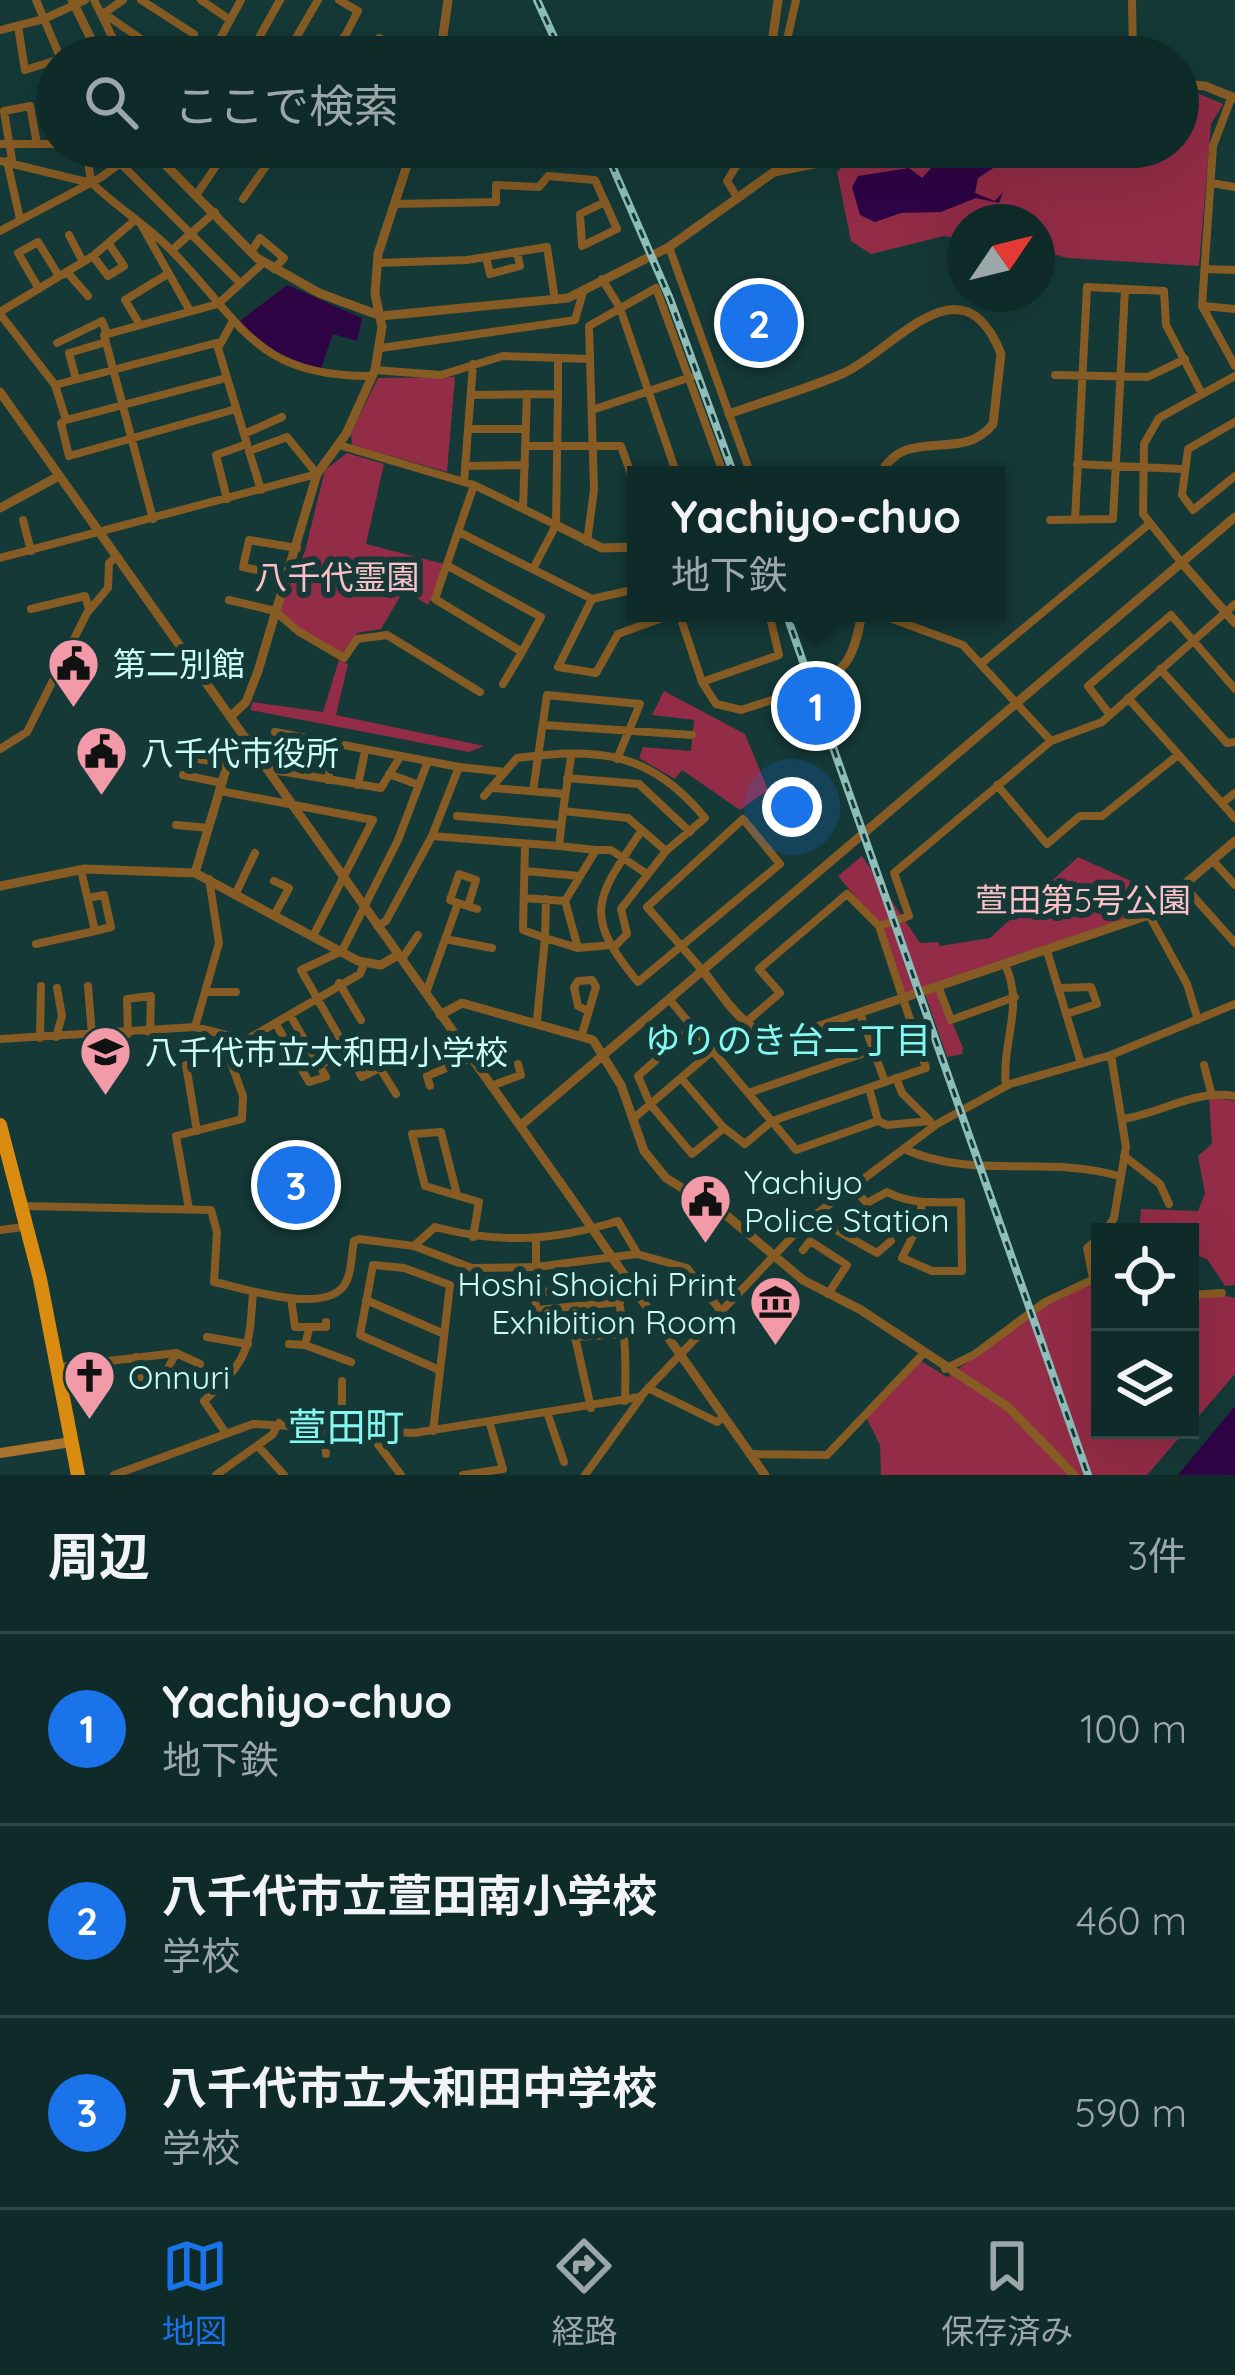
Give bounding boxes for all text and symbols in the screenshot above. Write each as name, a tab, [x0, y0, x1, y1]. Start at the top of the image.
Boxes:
search box	[36, 36, 1199, 168]
icon: search	[78, 69, 144, 135]
text: ここで検索	[174, 77, 399, 133]
north arrow	[947, 204, 1055, 312]
pin: 2	[720, 278, 798, 368]
popup	[627, 466, 1005, 622]
text: Yachiyo-chuo	[671, 488, 961, 544]
text: 地下鉄	[671, 550, 788, 599]
park label: 八千代霊園	[255, 556, 420, 597]
public building icon: 第二別館	[46, 635, 102, 709]
place label: 第二別館	[113, 643, 245, 684]
pin: 1	[777, 661, 855, 751]
public building icon: 八千代市役所	[74, 724, 130, 798]
place label: 八千代市役所	[141, 732, 339, 773]
your location	[762, 777, 822, 837]
park label: 萱田第5号公園	[975, 879, 1191, 920]
district label: ゆりのき台二丁目	[645, 1017, 931, 1062]
school or university icon: 八千代市立大和田小学校	[78, 1023, 134, 1097]
place label: 八千代市立大和田小学校	[145, 1031, 508, 1072]
pin: 3	[257, 1140, 335, 1230]
place label: Yachiyo Police Station	[744, 1161, 950, 1240]
public building icon: Yachiyo Police Station	[677, 1172, 733, 1246]
map controls	[1091, 1223, 1199, 1439]
button: locate	[1091, 1223, 1199, 1331]
place label: Hoshi Shoichi Print Exhibition Room	[457, 1263, 737, 1342]
museum icon: Hoshi Shoichi Print Exhibition Room	[748, 1274, 804, 1348]
button: layers	[1091, 1331, 1199, 1439]
church icon: Onnuri	[61, 1348, 117, 1422]
place label: Onnuri	[128, 1356, 230, 1397]
district label: 萱田町	[287, 1402, 405, 1451]
text: 周辺	[48, 1524, 150, 1588]
text: 3件	[1128, 1531, 1187, 1580]
text: Yachiyo-chuo	[162, 1673, 452, 1729]
text: 1	[79, 1704, 95, 1753]
text: 100 m	[1080, 1704, 1187, 1753]
text: 地下鉄	[162, 1735, 279, 1784]
text: 八千代市立萱田南小学校	[162, 1867, 657, 1923]
text: 2	[76, 1896, 98, 1945]
text: 460 m	[1076, 1896, 1187, 1945]
text: 学校	[162, 1931, 240, 1980]
text: 八千代市立大和田中学校	[162, 2059, 657, 2115]
text: 3	[77, 2088, 97, 2137]
text: 590 m	[1075, 2088, 1187, 2137]
text: 学校	[162, 2123, 240, 2172]
tab: 地図	[162, 2233, 228, 2353]
tab: 経路	[551, 2233, 617, 2353]
tab: 保存済み	[941, 2233, 1073, 2353]

